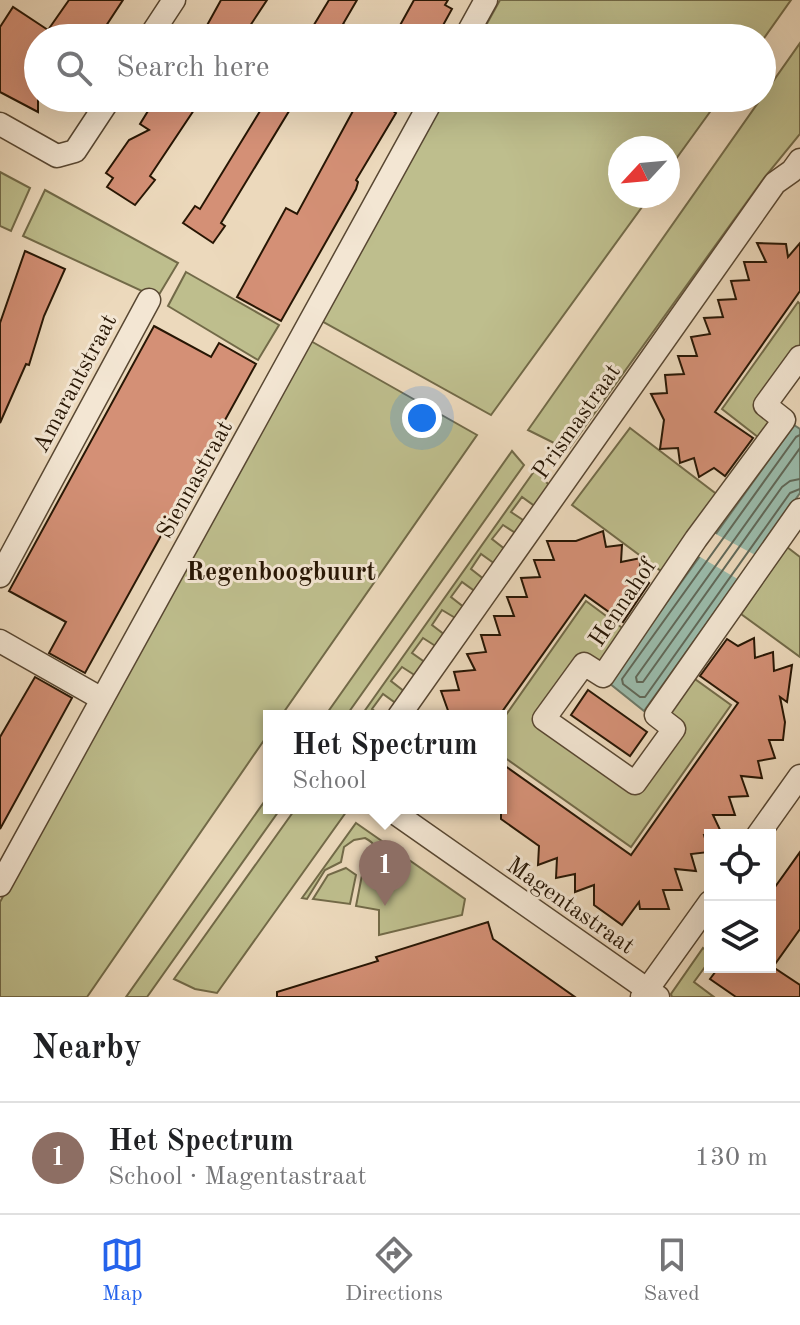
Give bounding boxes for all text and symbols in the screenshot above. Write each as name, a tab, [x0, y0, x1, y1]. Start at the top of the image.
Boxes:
search box	[24, 24, 776, 112]
icon: search	[52, 46, 96, 90]
text: Search here	[116, 53, 270, 83]
north arrow	[608, 136, 680, 208]
street label: Amarantstraat	[29, 311, 122, 457]
street label: Prismastraat	[529, 360, 626, 484]
your location	[402, 398, 442, 438]
street label: Siennastraat	[154, 417, 238, 543]
street label: Hennahof	[586, 554, 662, 652]
district label: Regenboogbuurt	[186, 560, 376, 586]
popup	[263, 710, 507, 814]
text: Het Spectrum	[292, 731, 478, 761]
text: School	[292, 768, 367, 794]
map controls	[704, 829, 776, 973]
button: locate	[704, 829, 776, 901]
pin: 1	[359, 840, 411, 906]
street label: Magentastraat	[502, 854, 638, 959]
button: layers	[704, 901, 776, 973]
text: Nearby	[32, 1032, 142, 1066]
text: Het Spectrum	[108, 1127, 294, 1157]
text: 1	[50, 1145, 66, 1171]
text: 130 m	[695, 1145, 768, 1171]
text: School · Magentastraat	[108, 1164, 367, 1190]
tab: Map	[100, 1233, 144, 1308]
tab: Directions	[345, 1233, 443, 1308]
tab: Saved	[644, 1233, 700, 1308]

